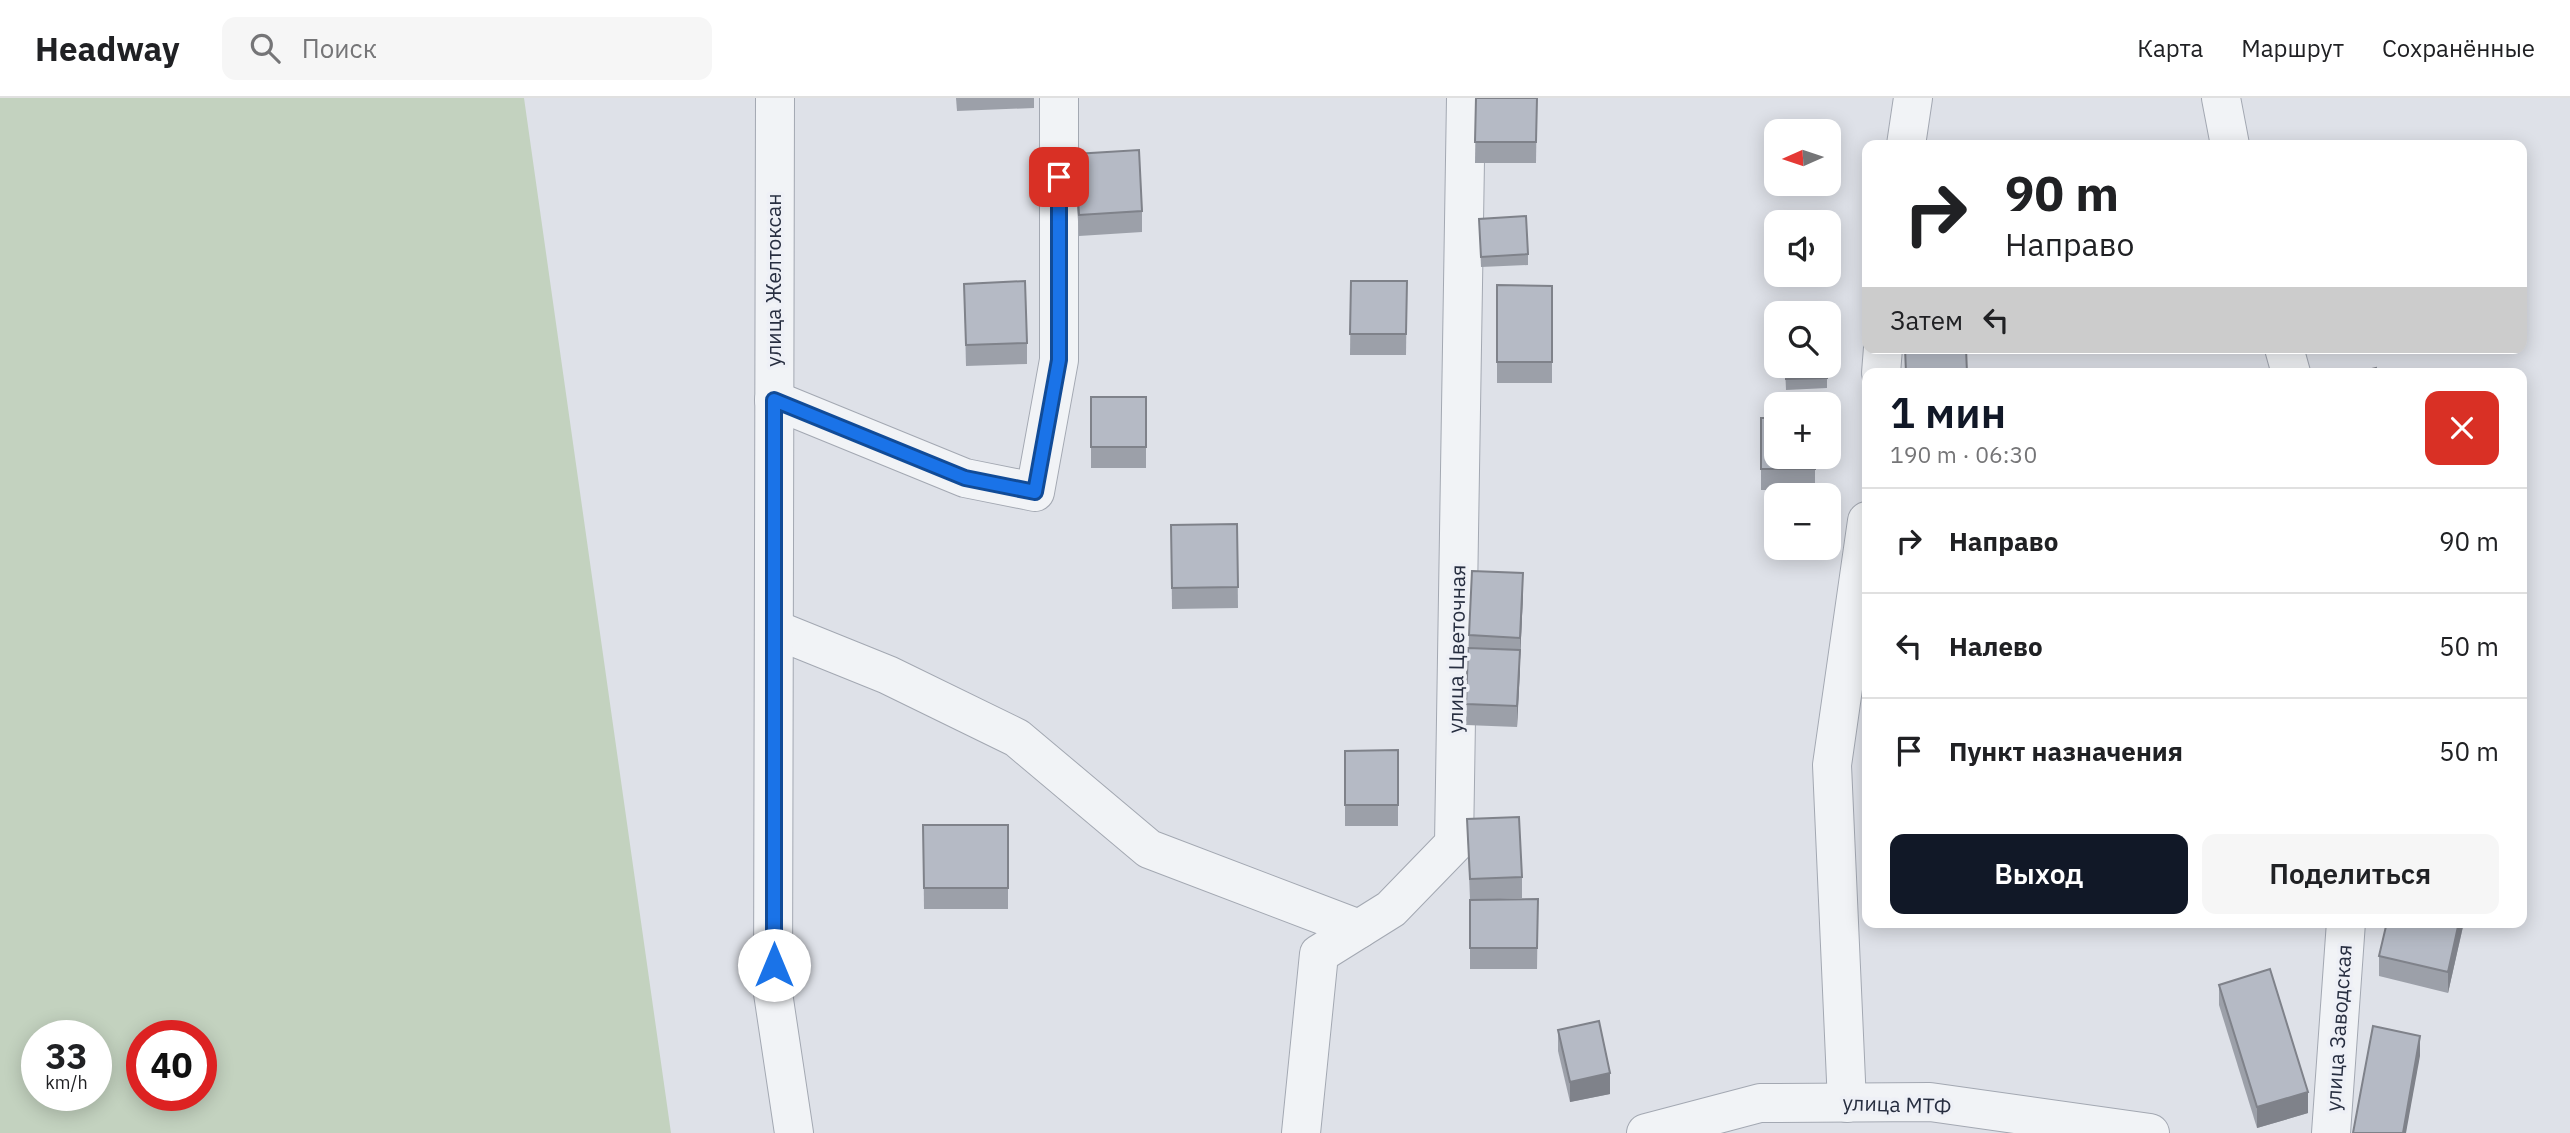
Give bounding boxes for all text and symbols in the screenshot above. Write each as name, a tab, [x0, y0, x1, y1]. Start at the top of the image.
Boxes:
search box	[222, 17, 712, 80]
text: Headway	[35, 27, 180, 70]
icon: search	[246, 29, 284, 67]
text: Поиск	[302, 31, 377, 65]
text: Карта	[2137, 32, 2203, 64]
text: Маршрут	[2241, 32, 2344, 64]
text: Сохранённые	[2382, 32, 2535, 64]
north arrow	[1764, 119, 1841, 196]
map controls	[1764, 119, 1841, 560]
pin	[1029, 147, 1089, 207]
icon: arrive	[1040, 158, 1078, 196]
text: 90 m	[2005, 161, 2119, 224]
icon: right	[1890, 168, 1981, 259]
street label: улица Желтоксан	[759, 193, 787, 367]
button: sound	[1764, 210, 1841, 287]
text: Направо	[2005, 223, 2134, 265]
button: search	[1764, 301, 1841, 378]
icon: left	[1977, 301, 2015, 339]
text: Затем	[1890, 303, 1963, 337]
text: 1 мин	[1890, 385, 2006, 440]
button: close	[2425, 391, 2499, 465]
button: +	[1764, 392, 1841, 469]
text: 190 m · 06:30	[1890, 439, 2037, 469]
button: −	[1764, 483, 1841, 560]
icon: right	[1890, 522, 1928, 560]
text: Направо	[1949, 524, 2058, 558]
text: 90 m	[2439, 524, 2499, 558]
street label: улица Цветочная	[1441, 564, 1471, 734]
icon: left	[1890, 627, 1928, 665]
text: Налево	[1949, 629, 2043, 663]
text: 50 m	[2439, 629, 2499, 663]
icon: arrive	[1890, 732, 1928, 770]
text: Пункт назначения	[1949, 734, 2183, 768]
text: 50 m	[2439, 734, 2499, 768]
button: Выход	[1890, 834, 2188, 914]
button: Поделиться	[2202, 834, 2499, 914]
position arrow	[737, 928, 811, 1002]
street label: улица Заводская	[2318, 944, 2358, 1112]
speed limit sign: 40	[126, 1020, 217, 1111]
text: 33	[45, 1033, 88, 1079]
text: km/h	[45, 1071, 88, 1094]
street label: улица МТФ	[1842, 1088, 1952, 1120]

